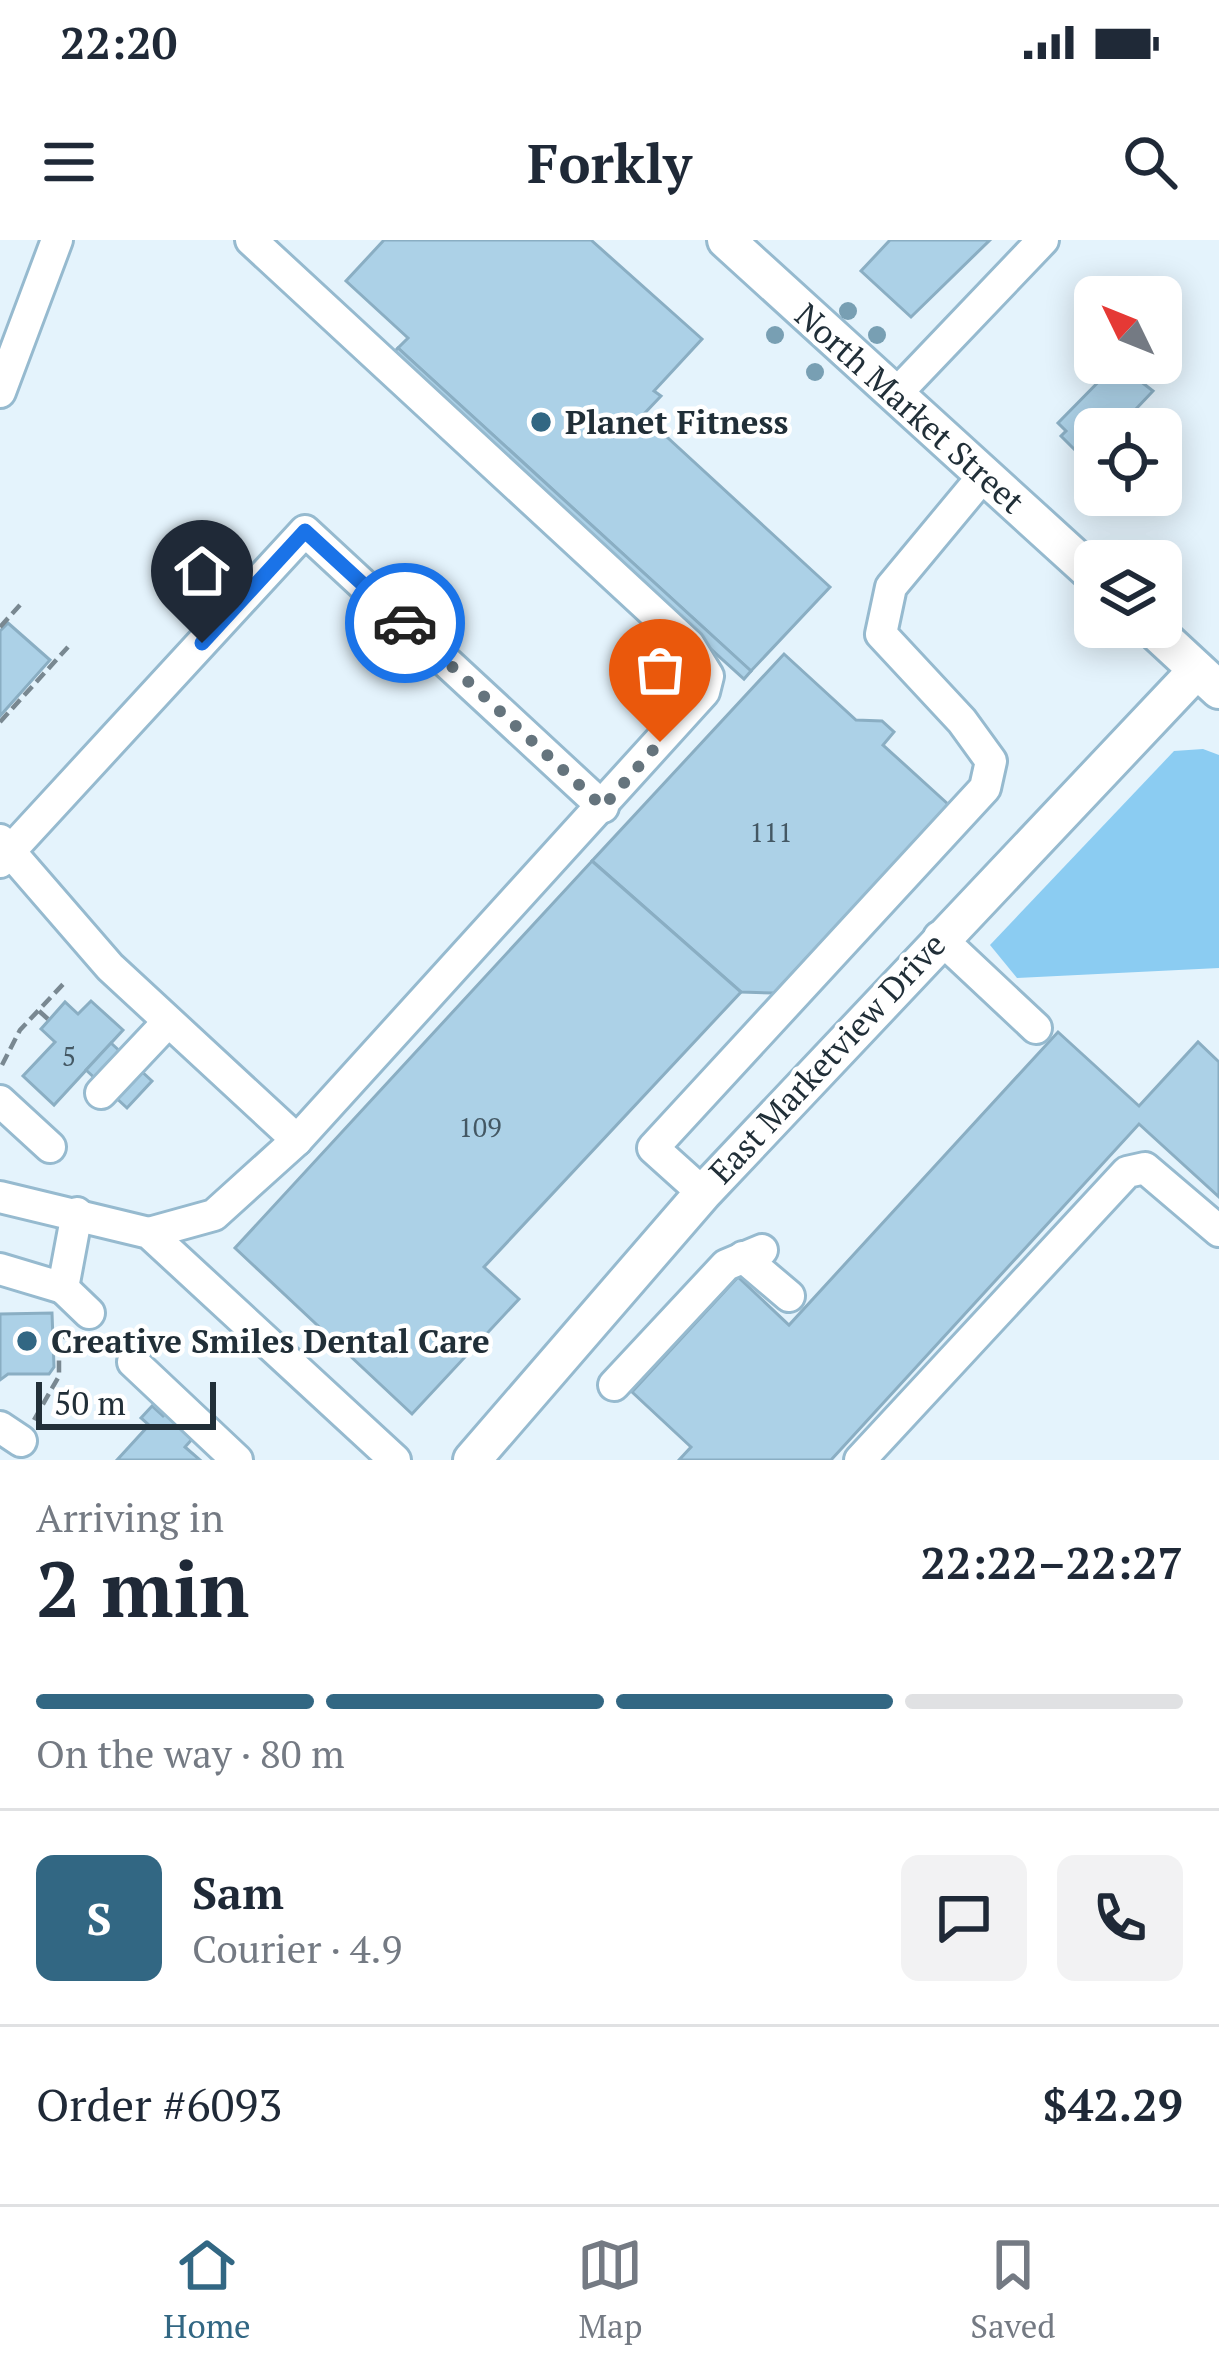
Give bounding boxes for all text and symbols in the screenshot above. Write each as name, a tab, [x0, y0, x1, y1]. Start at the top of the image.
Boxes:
text: 22:20	[60, 12, 177, 72]
text: Forkly	[527, 127, 692, 198]
icon: menu	[36, 129, 102, 195]
icon: search	[1117, 129, 1183, 195]
north arrow	[1074, 276, 1182, 384]
map controls	[1074, 276, 1182, 648]
street label: North Market Street	[787, 293, 1034, 522]
place label: Planet Fitness	[565, 400, 788, 443]
button: locate	[1074, 408, 1182, 516]
marker: Planet Fitness	[528, 409, 554, 435]
pin	[151, 520, 253, 643]
icon: home	[169, 538, 235, 604]
button: layers	[1074, 540, 1182, 648]
courier	[345, 563, 465, 683]
icon: car	[372, 590, 438, 656]
pin	[609, 619, 711, 742]
icon: bag	[627, 637, 693, 703]
house number: 111	[749, 814, 793, 850]
street label: East Marketview Drive	[699, 923, 954, 1192]
house number: 5	[62, 1038, 76, 1074]
house number: 109	[458, 1109, 502, 1145]
place label: Creative Smiles Dental Care	[51, 1319, 490, 1362]
marker: Creative Smiles Dental Care	[14, 1328, 40, 1354]
scale bar	[36, 1376, 216, 1429]
text: 50 m	[54, 1381, 126, 1424]
text: Arriving in	[36, 1491, 224, 1543]
text: 22:22–22:27	[921, 1532, 1183, 1592]
text: 2 min	[36, 1536, 249, 1639]
text: On the way · 80 m	[36, 1727, 345, 1779]
button: chat	[901, 1855, 1027, 1981]
button: phone	[1057, 1855, 1183, 1981]
text: Sam	[192, 1862, 284, 1922]
text: S	[86, 1888, 112, 1948]
text: Courier · 4.9	[192, 1922, 402, 1974]
text: Order #6093	[36, 2074, 282, 2134]
text: $42.29	[1043, 2074, 1183, 2134]
tab: Home	[163, 2232, 251, 2347]
tab: Map	[577, 2232, 643, 2347]
tab: Saved	[970, 2232, 1056, 2347]

